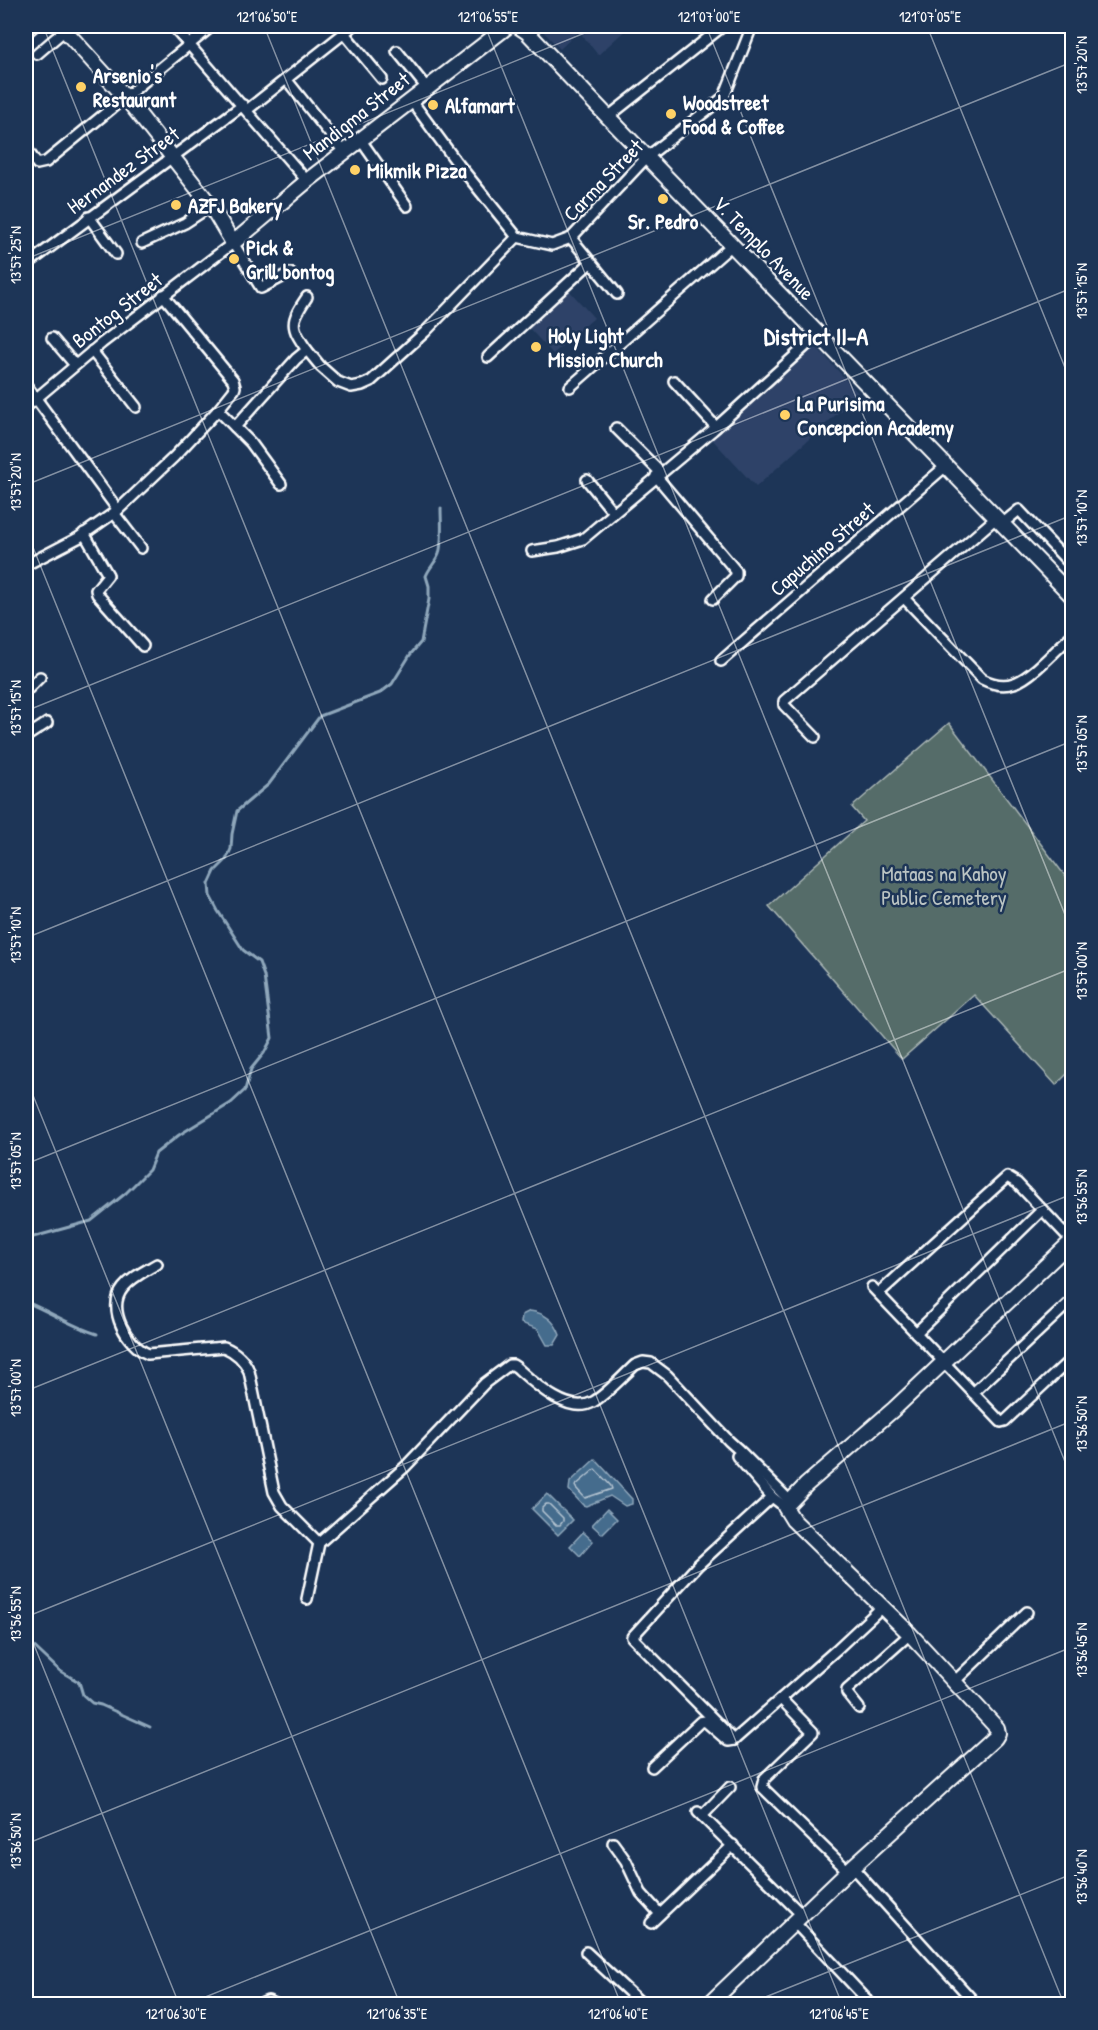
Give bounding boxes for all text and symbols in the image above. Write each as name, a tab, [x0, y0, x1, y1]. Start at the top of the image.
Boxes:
text: 121°06'50"E	[237, 6, 298, 27]
text: 121°06'55"E	[458, 6, 519, 27]
text: 121°07'00"E	[678, 6, 741, 27]
text: 121°07'05"E	[899, 6, 961, 27]
text: 13°57'20"N	[1071, 36, 1092, 94]
place label: Arsenio's Restaurant	[93, 61, 177, 114]
street label: Mandigma Street	[296, 64, 416, 167]
marker: Arsenio's Restaurant	[74, 80, 88, 94]
place label: Woodstreet Food & Coffee	[682, 88, 785, 141]
place label: Alfamart	[445, 91, 515, 120]
marker: Alfamart	[426, 98, 440, 112]
marker: Woodstreet Food & Coffee	[664, 107, 678, 121]
street label: Hernandez Street	[61, 119, 186, 221]
street label: Carma Street	[556, 132, 650, 228]
place label: Mikmik Pizza	[367, 156, 467, 185]
marker: Mikmik Pizza	[348, 163, 362, 177]
street label: V. Templo Avenue	[707, 189, 821, 307]
place label: AZFJ Bakery	[188, 191, 282, 221]
marker: Sr. Pedro	[656, 192, 670, 206]
marker: AZFJ Bakery	[169, 198, 183, 212]
place label: Sr. Pedro	[628, 207, 699, 236]
text: 13°57'25"N	[5, 226, 26, 284]
place label: Pick & Grill bontog	[246, 233, 334, 287]
marker: Pick & Grill bontog	[227, 252, 241, 266]
text: 13°57'15"N	[1071, 263, 1092, 319]
street label: Bontog Street	[66, 265, 169, 354]
district label: District II-A	[764, 320, 869, 352]
place label: Holy Light Mission Church	[548, 321, 663, 374]
marker: Holy Light Mission Church	[529, 340, 543, 354]
place label: La Purisima Concepcion Academy	[797, 389, 954, 443]
marker: La Purisima Concepcion Academy	[778, 408, 792, 422]
text: 13°57'20"N	[5, 453, 26, 511]
text: 13°57'10"N	[1071, 490, 1092, 546]
street label: Capuchino Street	[763, 495, 881, 603]
text: 13°57'15"N	[5, 680, 26, 736]
text: 13°57'05"N	[1071, 715, 1092, 773]
park label: Mataas na Kahoy Public Cemetery	[881, 859, 1007, 912]
text: 13°57'10"N	[5, 907, 26, 963]
text: 13°57'00"N	[1071, 942, 1092, 1000]
text: 13°57'05"N	[5, 1132, 26, 1190]
text: 13°56'55"N	[1071, 1169, 1092, 1225]
text: 13°57'00"N	[5, 1359, 26, 1417]
text: 13°56'50"N	[1071, 1396, 1092, 1452]
text: 13°56'55"N	[5, 1586, 26, 1642]
text: 13°56'45"N	[1071, 1623, 1092, 1677]
text: 13°56'50"N	[5, 1813, 26, 1869]
text: 13°56'40"N	[1071, 1849, 1092, 1905]
text: 121°06'30"E	[145, 2003, 207, 2024]
text: 121°06'35"E	[367, 2003, 428, 2024]
text: 121°06'40"E	[588, 2003, 648, 2024]
text: 121°06'45"E	[809, 2003, 869, 2024]

